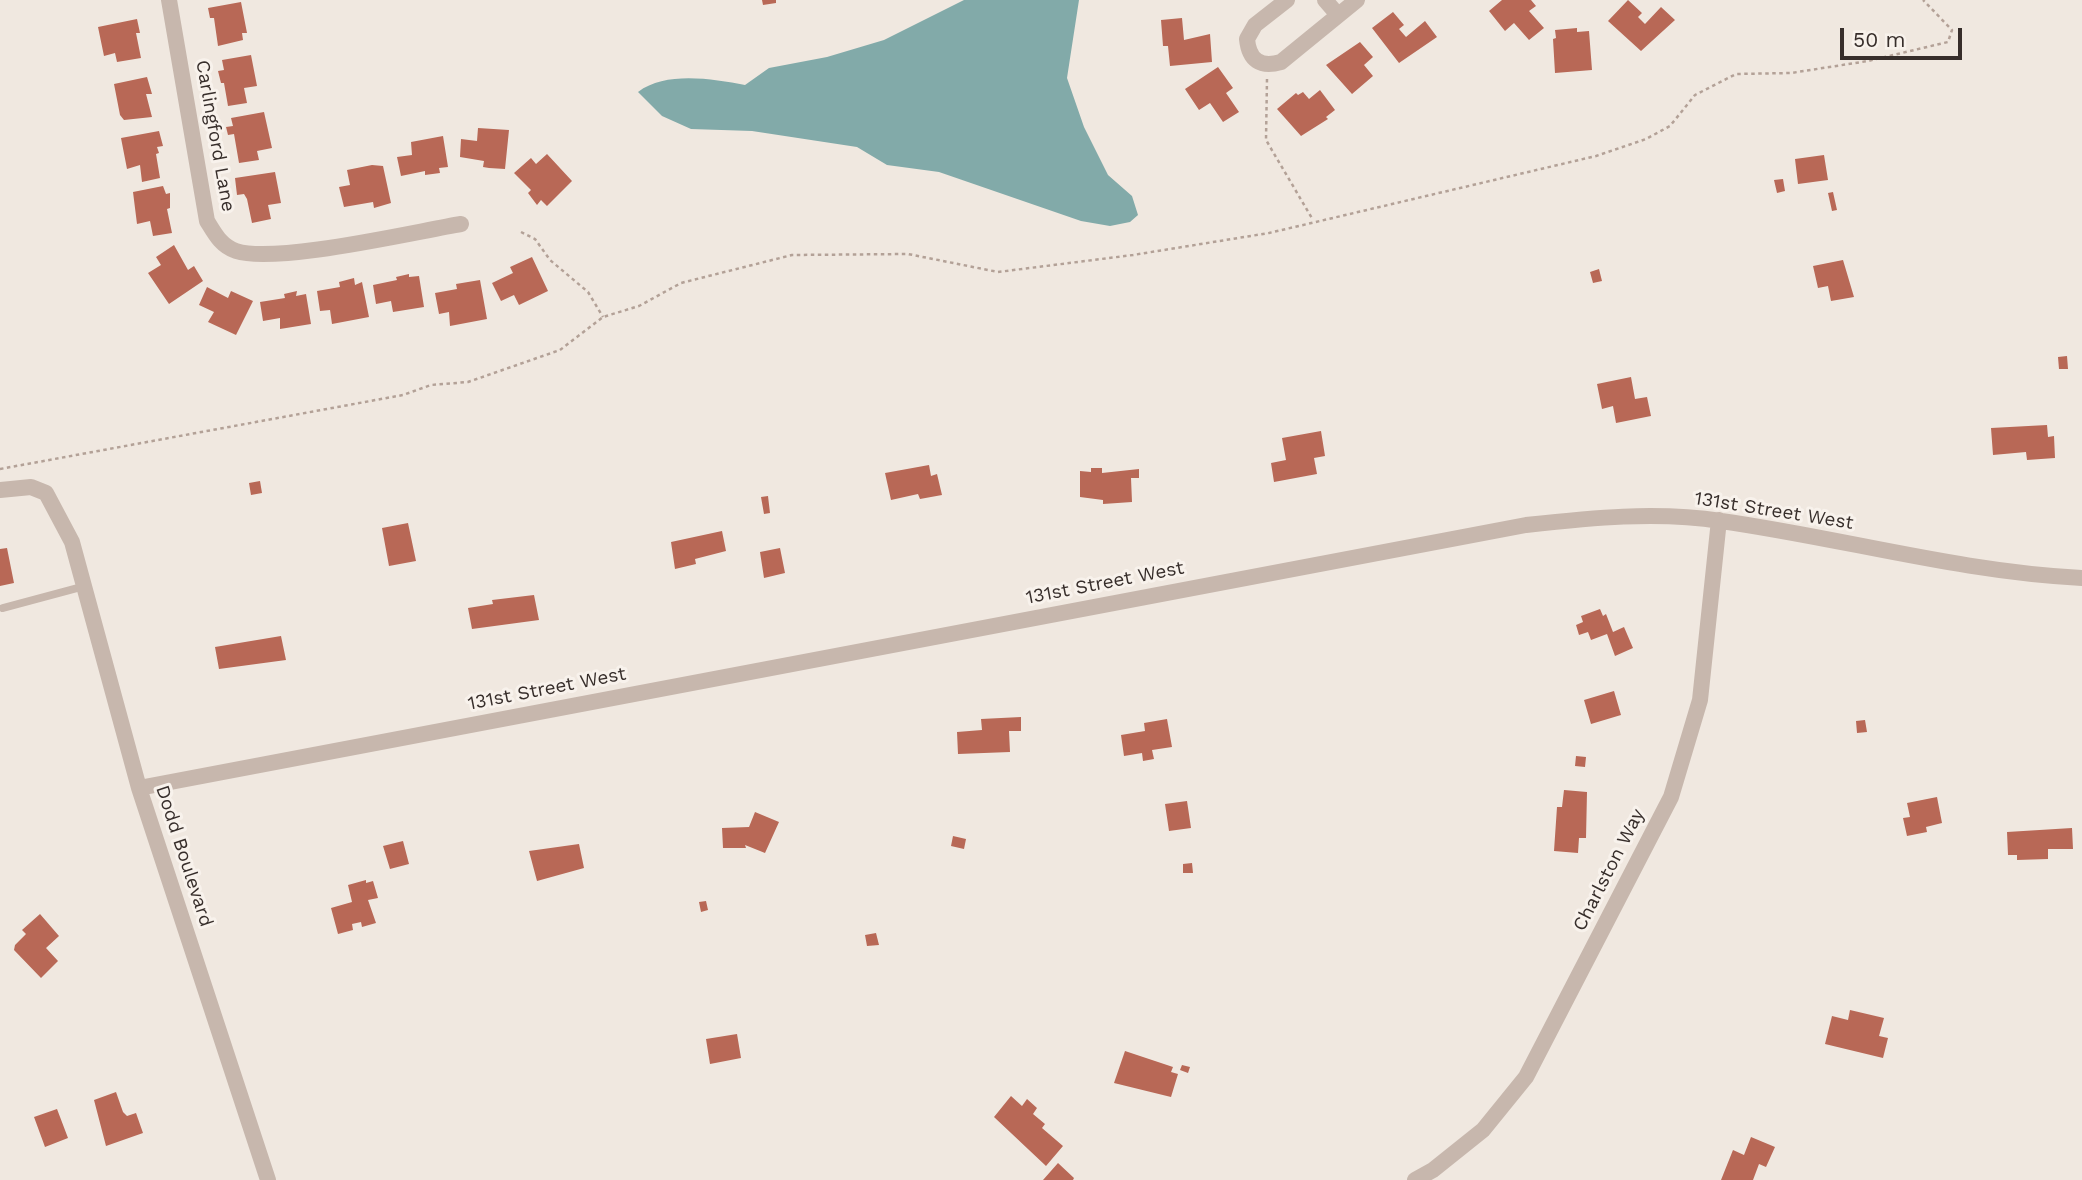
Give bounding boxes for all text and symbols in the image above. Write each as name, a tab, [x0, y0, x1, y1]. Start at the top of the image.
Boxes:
scale bar	[1844, 14, 1966, 58]
text: 50 m	[1853, 27, 1905, 52]
street label: Carlingford Lane	[190, 58, 240, 214]
street label: 131st Street West	[1693, 487, 1855, 535]
street label: 131st Street West	[1024, 556, 1186, 610]
street label: 131st Street West	[466, 662, 628, 716]
street label: Dodd Boulevard	[150, 782, 218, 930]
street label: Charlston Way	[1568, 805, 1650, 935]

